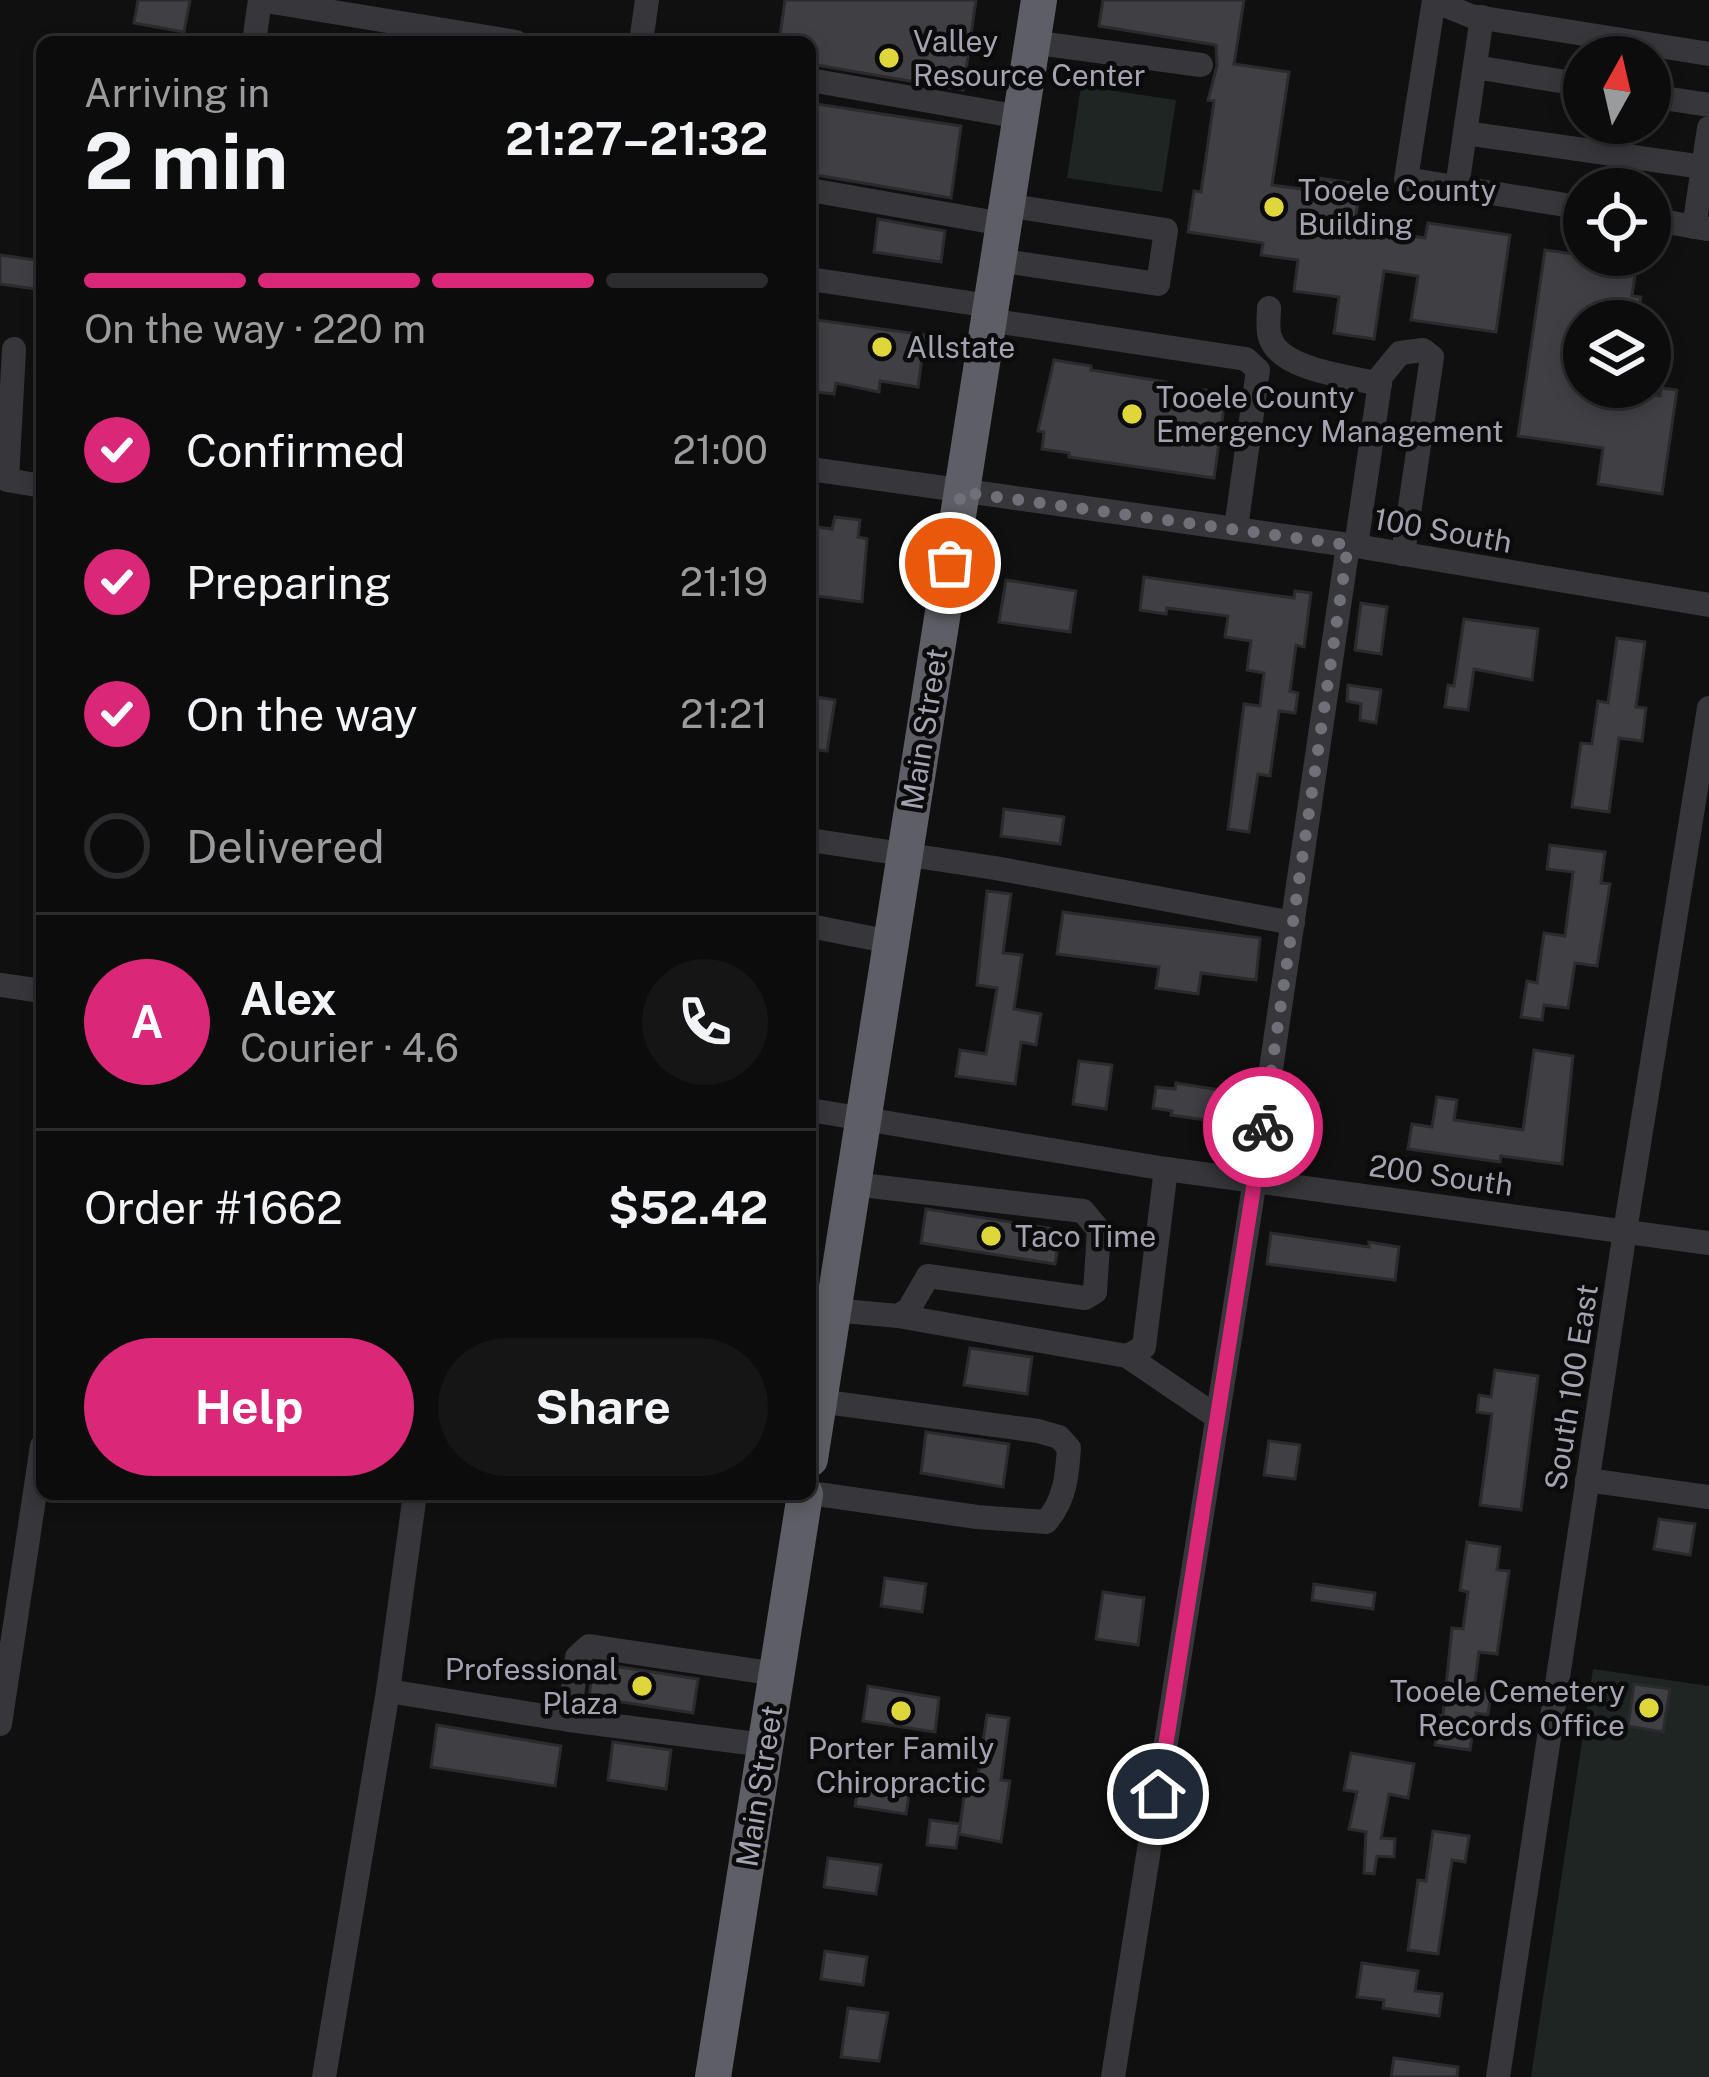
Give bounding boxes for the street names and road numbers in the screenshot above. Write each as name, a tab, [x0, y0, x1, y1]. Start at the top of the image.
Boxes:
street label: 100 South	[1371, 500, 1515, 560]
street label: Main Street	[893, 646, 955, 812]
street label: 200 South	[1367, 1147, 1515, 1203]
street label: South 100 East	[1537, 1281, 1605, 1493]
street label: Main Street	[728, 1703, 790, 1869]

